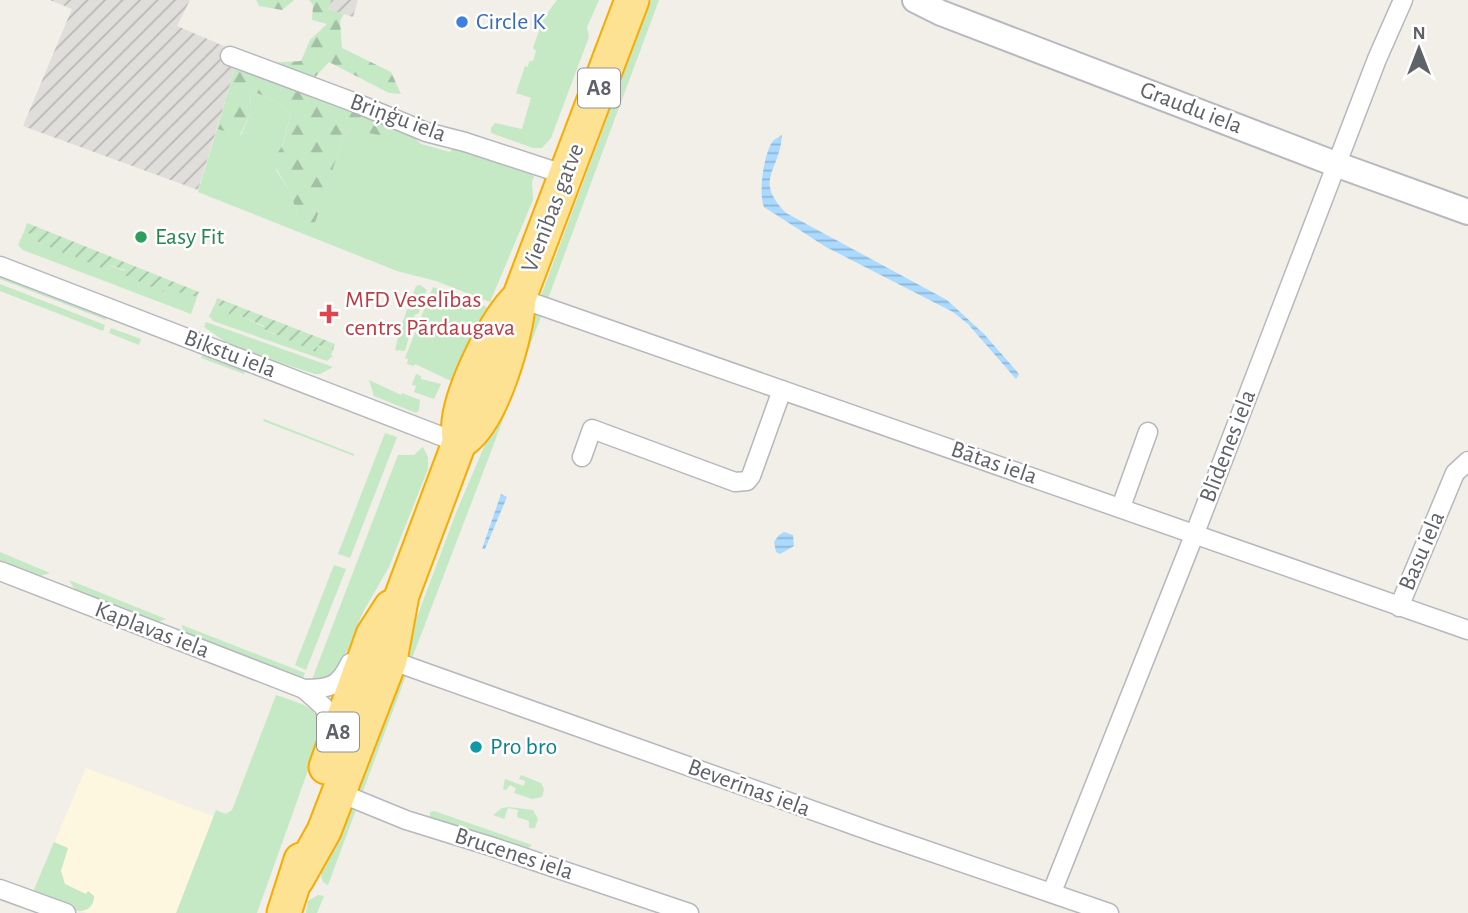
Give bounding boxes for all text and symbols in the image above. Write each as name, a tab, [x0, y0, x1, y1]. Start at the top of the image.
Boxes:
place label: Circle K	[476, 10, 546, 34]
marker: Circle K	[454, 14, 470, 30]
north arrow	[1384, 14, 1454, 84]
text: N	[1412, 24, 1426, 43]
road number: A8	[578, 68, 620, 108]
street label: Graudu iela	[1137, 78, 1245, 138]
street label: Briņģu iela	[346, 90, 449, 147]
street label: Vienības gatve	[517, 140, 589, 276]
place label: Easy Fit	[155, 225, 224, 249]
marker: Easy Fit	[133, 229, 149, 245]
place label: MFD Veselības centrs Pārdaugava	[345, 288, 515, 340]
marker: MFD Veselības centrs Pārdaugava	[319, 304, 339, 324]
street label: Bikstu iela	[181, 326, 279, 382]
street label: Blīdenes iela	[1196, 386, 1260, 506]
street label: Bātas iela	[948, 437, 1040, 489]
street label: Basu iela	[1395, 508, 1449, 594]
street label: Kaplavas iela	[91, 597, 213, 663]
road number: A8	[317, 712, 359, 752]
place label: Pro bro	[490, 735, 557, 759]
marker: Pro bro	[468, 739, 484, 755]
street label: Beverīnas iela	[685, 755, 813, 821]
street label: Brucenes iela	[452, 824, 576, 884]

